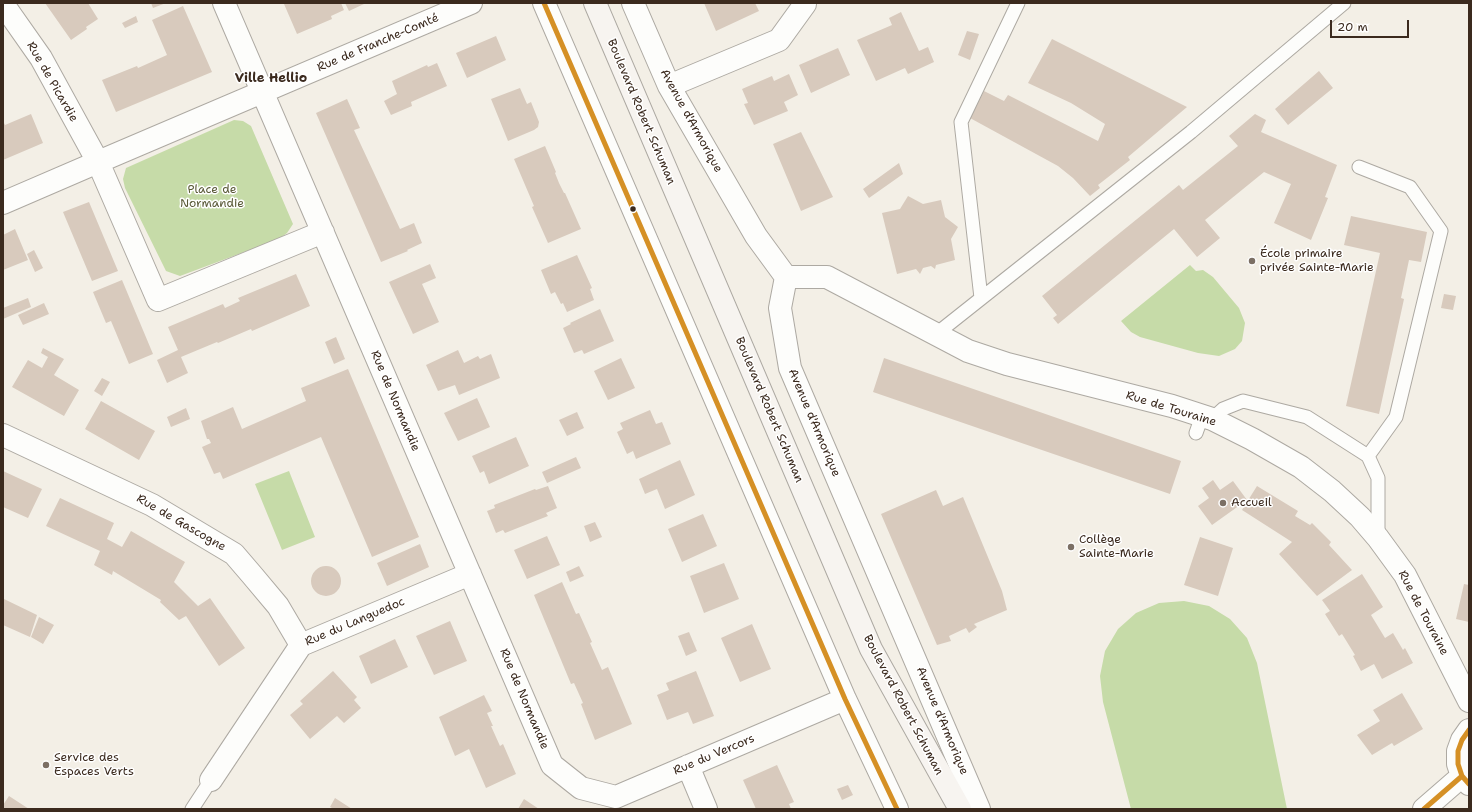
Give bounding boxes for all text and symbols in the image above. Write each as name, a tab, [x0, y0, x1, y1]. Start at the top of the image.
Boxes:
street label: Rue de Franche-Comté	[315, 11, 441, 75]
scale bar	[1332, 12, 1411, 38]
text: 20 m	[1337, 19, 1368, 35]
street label: Boulevard Robert Schuman	[604, 37, 678, 187]
street label: Rue de Picardie	[23, 39, 81, 125]
street label: Avenue d'Armorique	[657, 67, 725, 175]
district label: Ville Hellio	[235, 71, 307, 87]
park label: Place de Normandie	[180, 183, 244, 211]
unlabelled marker	[628, 204, 638, 214]
place label: École primaire privée Sainte-Marie	[1260, 247, 1374, 275]
marker: École primaire privée Sainte-Marie	[1247, 256, 1257, 266]
street label: Boulevard Robert Schuman	[732, 335, 806, 485]
street label: Rue de Normandie	[367, 348, 423, 454]
street label: Avenue d'Armorique	[785, 367, 843, 479]
street label: Rue de Touraine	[1124, 388, 1218, 430]
street label: Rue de Gascogne	[134, 492, 228, 554]
place label: Accueil	[1231, 496, 1272, 510]
marker: Accueil	[1218, 498, 1228, 508]
place label: Collège Sainte-Marie	[1079, 533, 1154, 561]
marker: Collège Sainte-Marie	[1066, 542, 1076, 552]
street label: Rue de Touraine	[1395, 568, 1451, 658]
street label: Rue du Languedoc	[303, 595, 407, 649]
street label: Boulevard Robert Schuman	[860, 632, 946, 778]
street label: Rue de Normandie	[496, 646, 552, 752]
street label: Avenue d'Armorique	[913, 665, 971, 777]
street label: Rue du Vercors	[671, 731, 757, 779]
place label: Service des Espaces Verts	[54, 751, 134, 779]
marker: Service des Espaces Verts	[41, 760, 51, 770]

